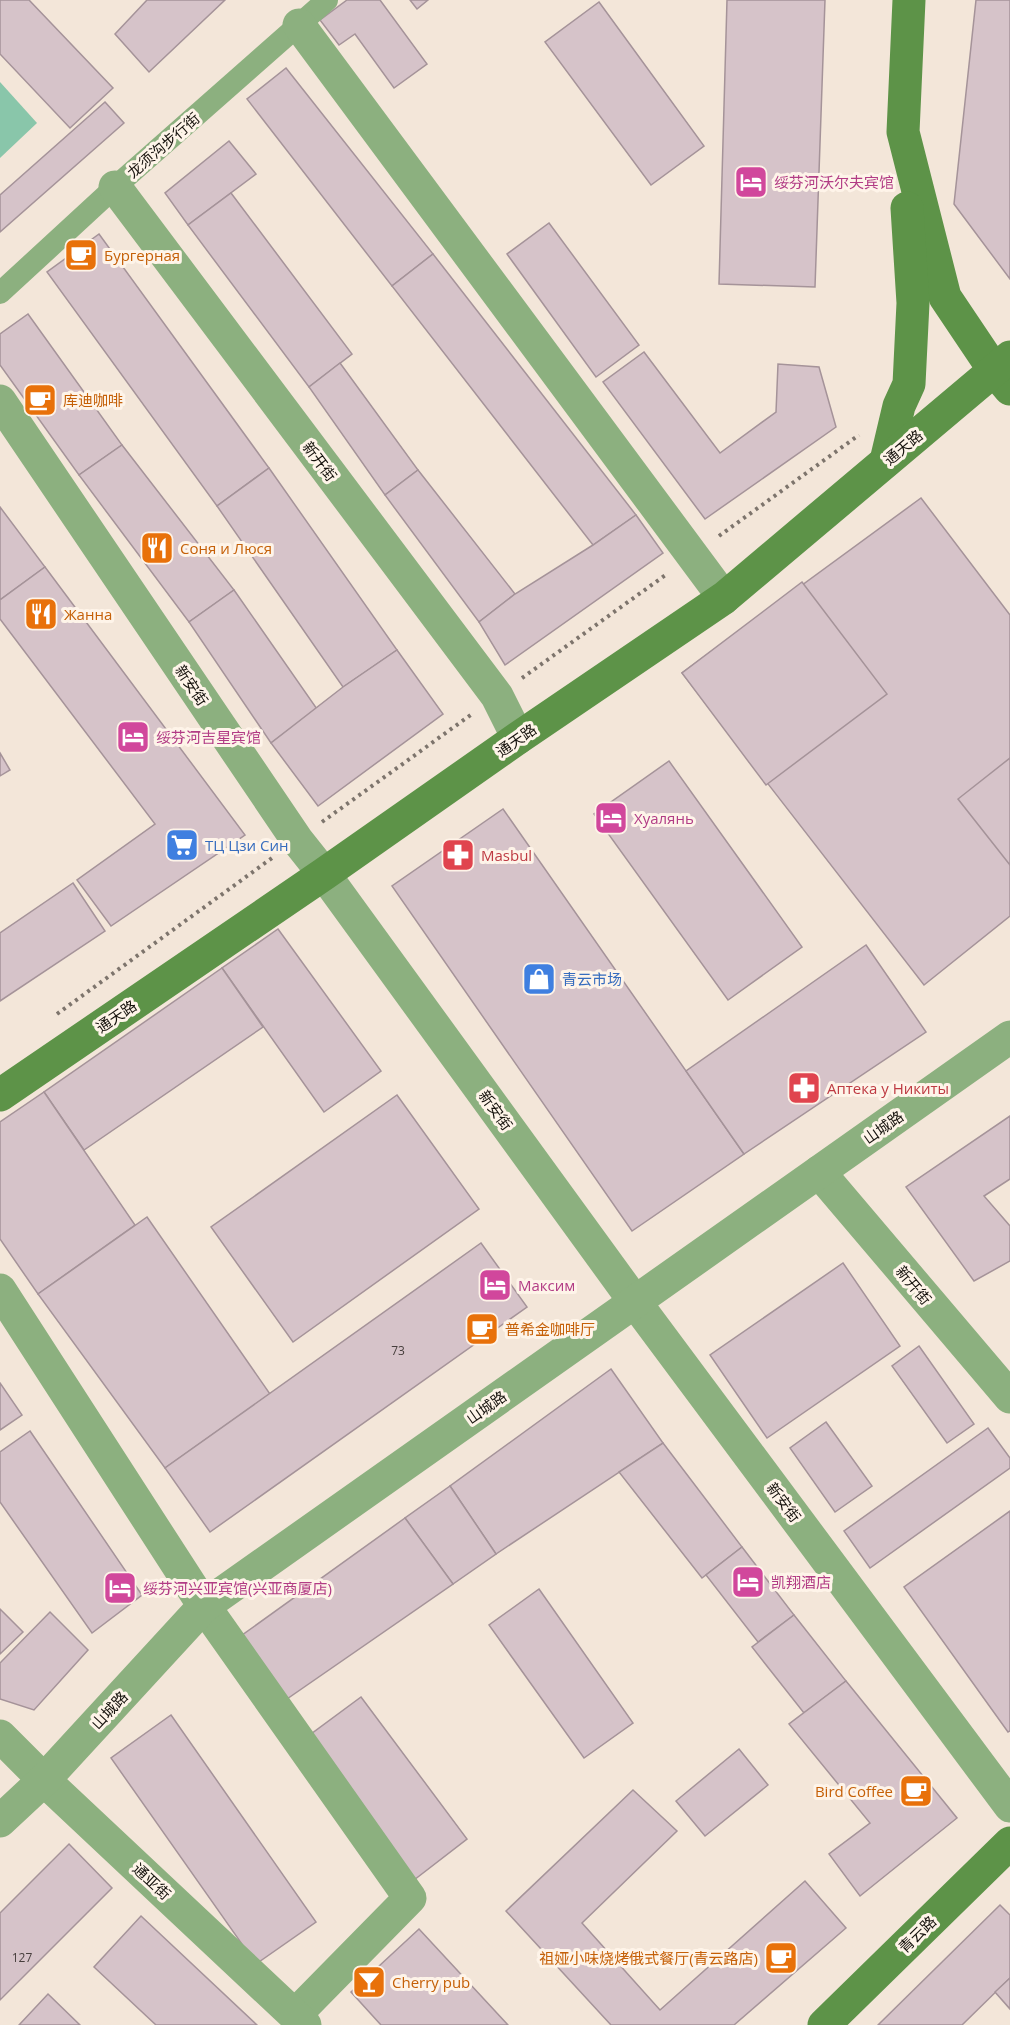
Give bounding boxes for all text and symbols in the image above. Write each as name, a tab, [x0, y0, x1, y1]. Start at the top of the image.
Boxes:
street label: 龙须沟步行街	[122, 108, 204, 182]
hotel icon: 绥芬河沃尔夫宾馆	[733, 164, 769, 200]
place label: 绥芬河沃尔夫宾馆	[774, 172, 894, 192]
cafe icon: Бургерная	[63, 237, 99, 273]
place label: Бургерная	[104, 245, 180, 265]
cafe icon: 库迪咖啡	[22, 382, 58, 418]
place label: 库迪咖啡	[63, 390, 123, 410]
street label: 通天路	[879, 425, 927, 469]
street label: 新开街	[298, 437, 342, 485]
restaurant icon: Соня и Люся	[139, 530, 175, 566]
place label: Соня и Люся	[180, 538, 272, 558]
restaurant icon: Жанна	[23, 596, 59, 632]
place label: Жанна	[64, 604, 112, 624]
street label: 新安街	[171, 661, 213, 709]
hotel icon: 绥芬河吉星宾馆	[115, 719, 151, 755]
street label: 通天路	[492, 719, 540, 761]
place label: 绥芬河吉星宾馆	[156, 727, 261, 747]
hotel icon: Хуалянь	[593, 800, 629, 836]
place label: Хуалянь	[634, 808, 694, 828]
supermarket icon: ТЦ Цзи Син	[164, 827, 200, 863]
place label: ТЦ Цзи Син	[205, 835, 288, 855]
pharmacy icon: Masbul	[440, 837, 476, 873]
place label: Masbul	[481, 845, 532, 865]
shop icon: 青云市场	[521, 961, 557, 997]
place label: 青云市场	[562, 969, 622, 989]
street label: 通天路	[92, 995, 140, 1037]
pharmacy icon: Аптека у Никиты	[786, 1070, 822, 1106]
place label: Аптека у Никиты	[827, 1078, 949, 1098]
street label: 新安街	[475, 1086, 517, 1134]
street label: 山城路	[859, 1106, 907, 1148]
street label: 新开街	[892, 1261, 936, 1309]
hotel icon: Максим	[477, 1267, 513, 1303]
place label: Максим	[518, 1275, 575, 1295]
cafe icon: 普希金咖啡厅	[464, 1311, 500, 1347]
place label: 普希金咖啡厅	[505, 1319, 595, 1339]
house number: 73	[391, 1342, 405, 1359]
street label: 山城路	[462, 1386, 510, 1428]
street label: 新安街	[762, 1478, 806, 1526]
hotel icon: 凯翔酒店	[730, 1564, 766, 1600]
hotel icon: 绥芬河兴亚宾馆(兴亚商厦店)	[102, 1570, 138, 1606]
place label: 凯翔酒店	[771, 1572, 831, 1592]
place label: 绥芬河兴亚宾馆(兴亚商厦店)	[143, 1578, 332, 1598]
street label: 山城路	[86, 1687, 132, 1733]
cafe icon: Bird Coffee	[898, 1773, 934, 1809]
place label: Bird Coffee	[815, 1781, 893, 1801]
street label: 通亚街	[129, 1858, 175, 1904]
street label: 青云路	[894, 1911, 940, 1957]
cafe icon: 祖娅小味烧烤俄式餐厅(青云路店)	[763, 1940, 799, 1976]
place label: 祖娅小味烧烤俄式餐厅(青云路店)	[539, 1948, 758, 1968]
house number: 127	[12, 1949, 32, 1966]
bar icon: Cherry pub	[351, 1964, 387, 2000]
place label: Cherry pub	[392, 1972, 470, 1992]

